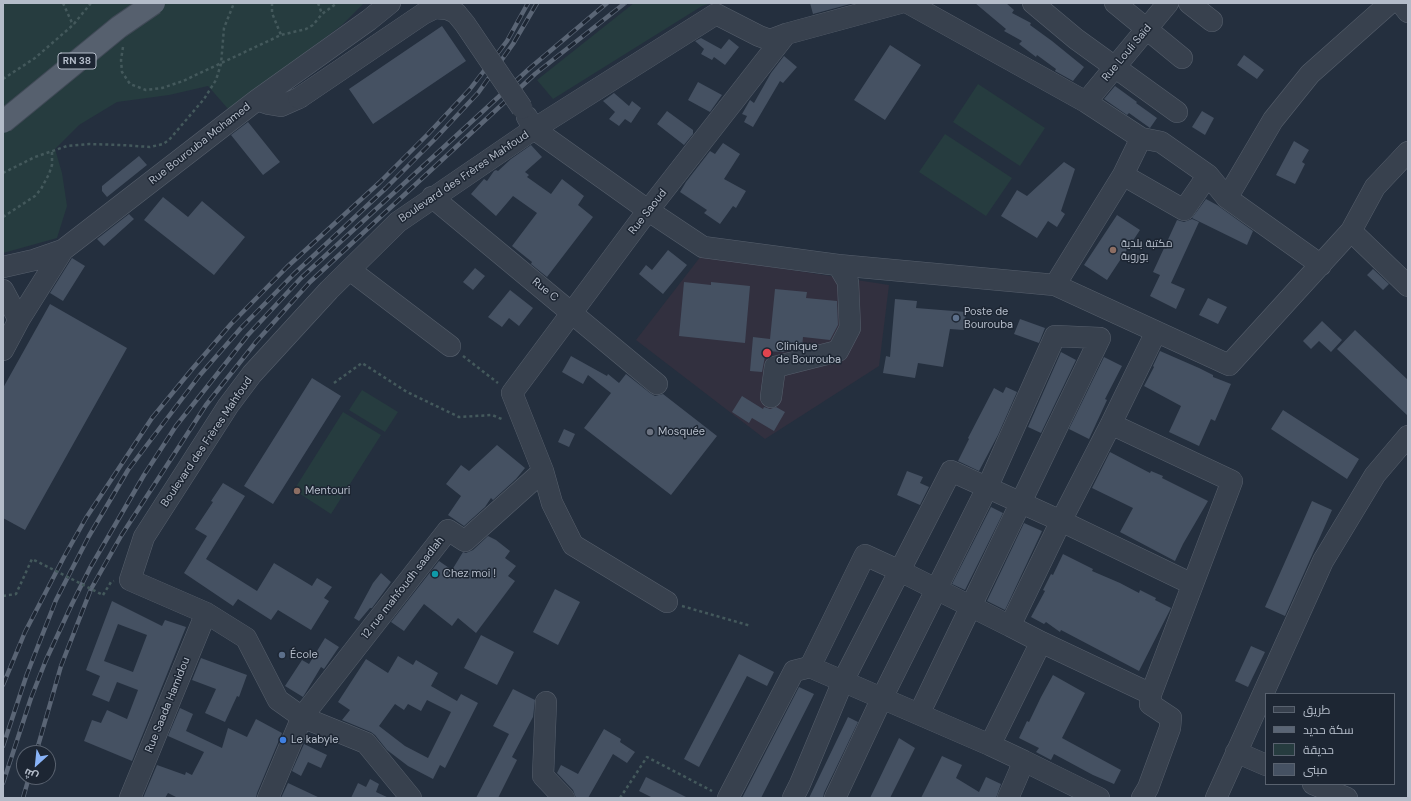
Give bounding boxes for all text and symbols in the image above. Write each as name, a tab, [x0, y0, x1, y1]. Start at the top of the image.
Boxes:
street label: Rue Louli Saïd	[1099, 22, 1155, 84]
road number: RN 38	[58, 53, 96, 69]
street label: Rue Bourouba Mohamed	[147, 100, 253, 188]
street label: Boulevard des Frères Mahfoud	[396, 128, 532, 226]
street label: Rue Saoud	[626, 187, 670, 237]
place label: مكتبة بلدية بوروبة	[1121, 237, 1173, 263]
marker: مكتبة بلدية بوروبة	[1108, 245, 1118, 255]
street label: Rue C	[529, 275, 561, 305]
place label: Poste de Bourouba	[964, 305, 1013, 331]
marker: Poste de Bourouba	[951, 313, 961, 323]
place label: Clinique de Bourouba	[776, 340, 841, 366]
marker: Clinique de Bourouba	[761, 347, 773, 359]
street label: Boulevard des Frères Mahfoud	[158, 374, 256, 510]
place label: Mosquée	[658, 425, 705, 439]
marker: Mosquée	[645, 427, 655, 437]
place label: Mentouri	[305, 484, 351, 498]
marker: Mentouri	[292, 486, 302, 496]
street label: 12 rue mahfoudh saadlah	[359, 534, 447, 642]
place label: Chez moi !	[443, 567, 496, 581]
marker: Chez moi !	[430, 569, 440, 579]
place label: École	[290, 648, 318, 662]
marker: École	[277, 650, 287, 660]
street label: Rue Saada Hamidou	[143, 655, 193, 755]
legend	[1265, 693, 1395, 785]
text: طريق	[1303, 702, 1330, 718]
text: سكة حديد	[1303, 722, 1354, 738]
place label: Le kabyle	[291, 733, 338, 747]
marker: Le kabyle	[278, 735, 288, 745]
text: حديقة	[1303, 742, 1334, 758]
north arrow	[16, 745, 56, 785]
text: مبنى	[1303, 762, 1328, 778]
text: ش	[22, 765, 40, 784]

